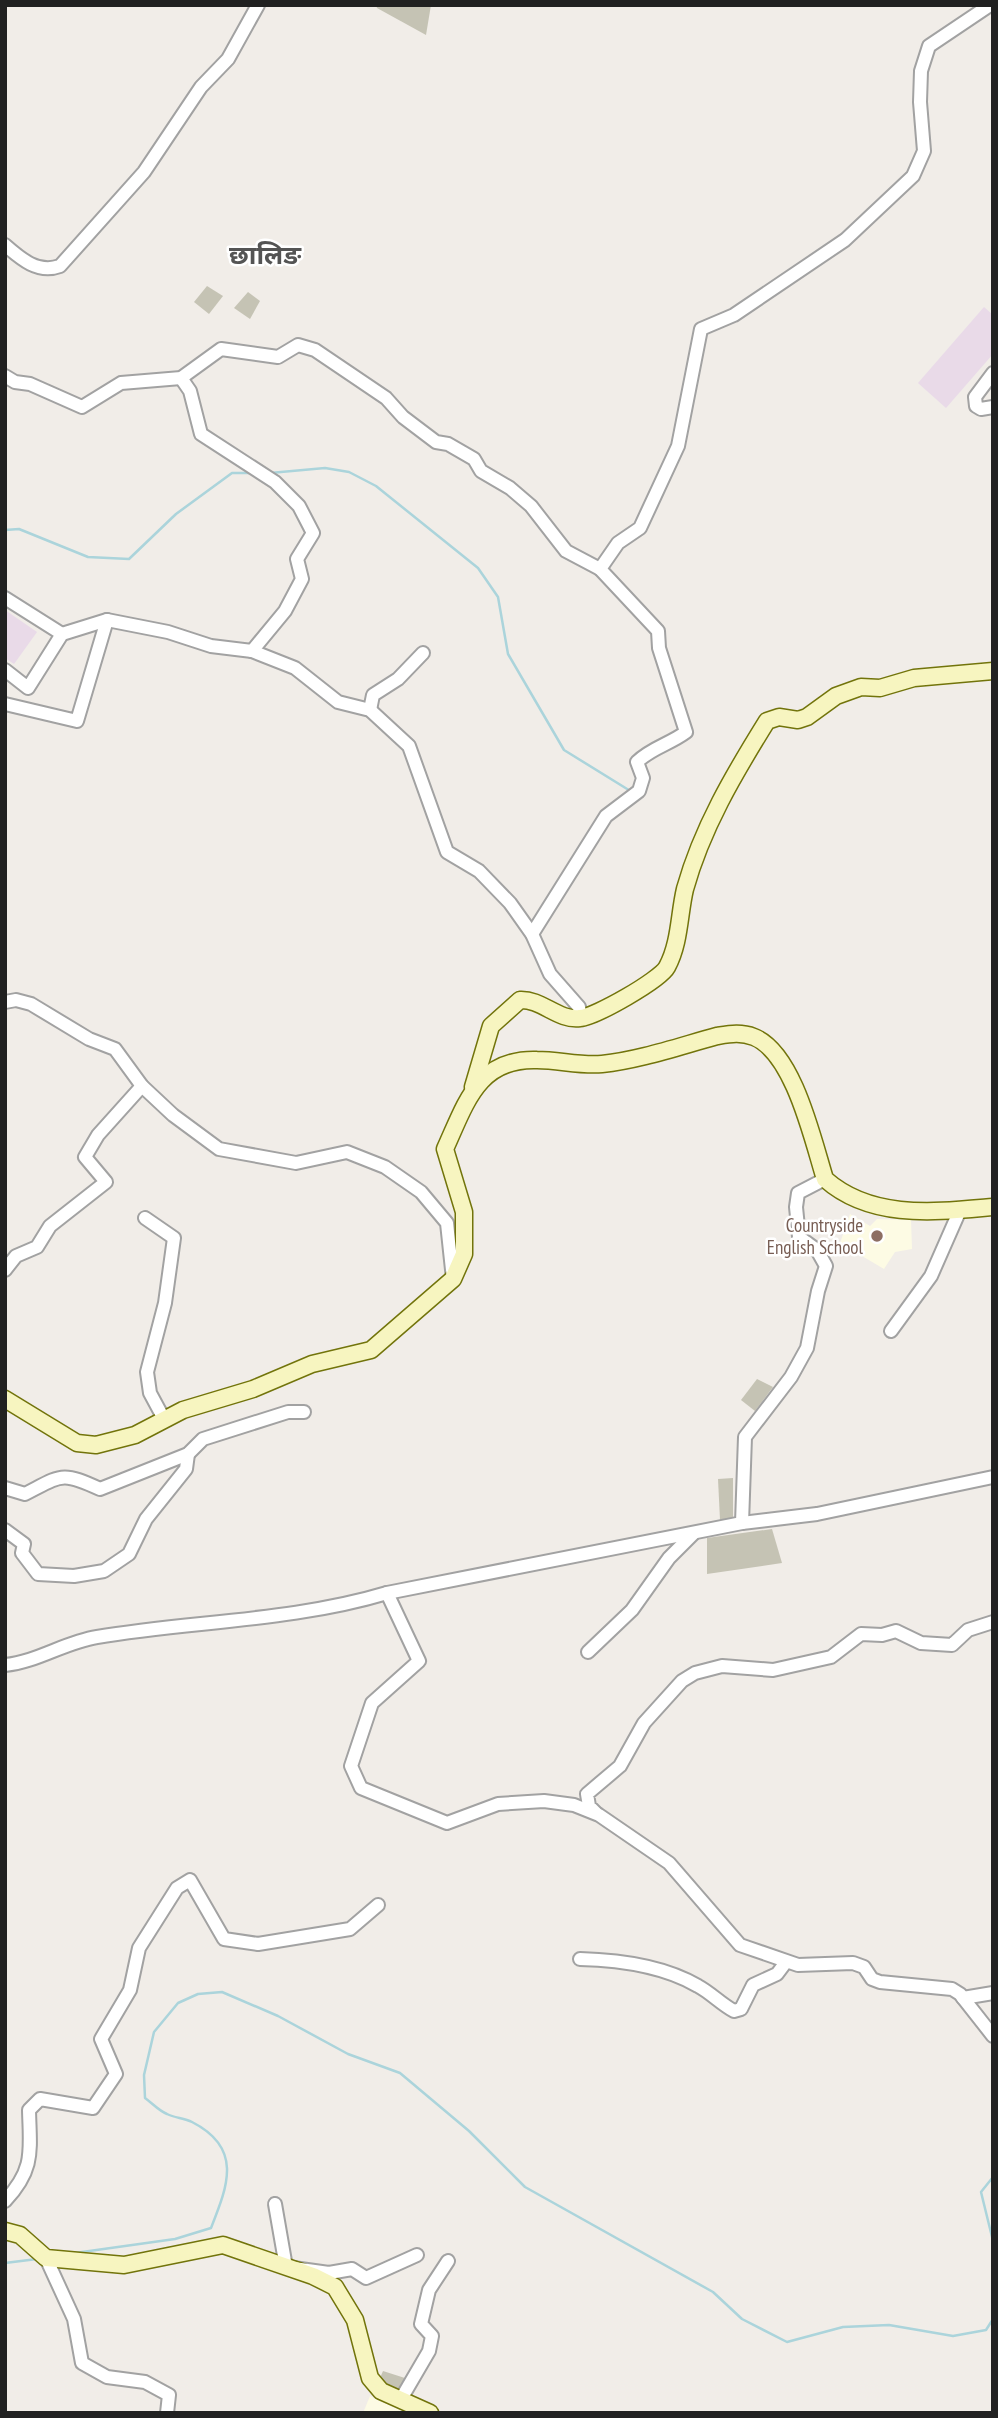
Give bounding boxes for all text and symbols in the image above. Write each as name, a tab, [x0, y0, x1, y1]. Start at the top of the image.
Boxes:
district label: छालिङ	[229, 238, 302, 271]
place label: Countryside English School	[767, 1213, 864, 1259]
marker: Countryside English School	[869, 1228, 885, 1244]

